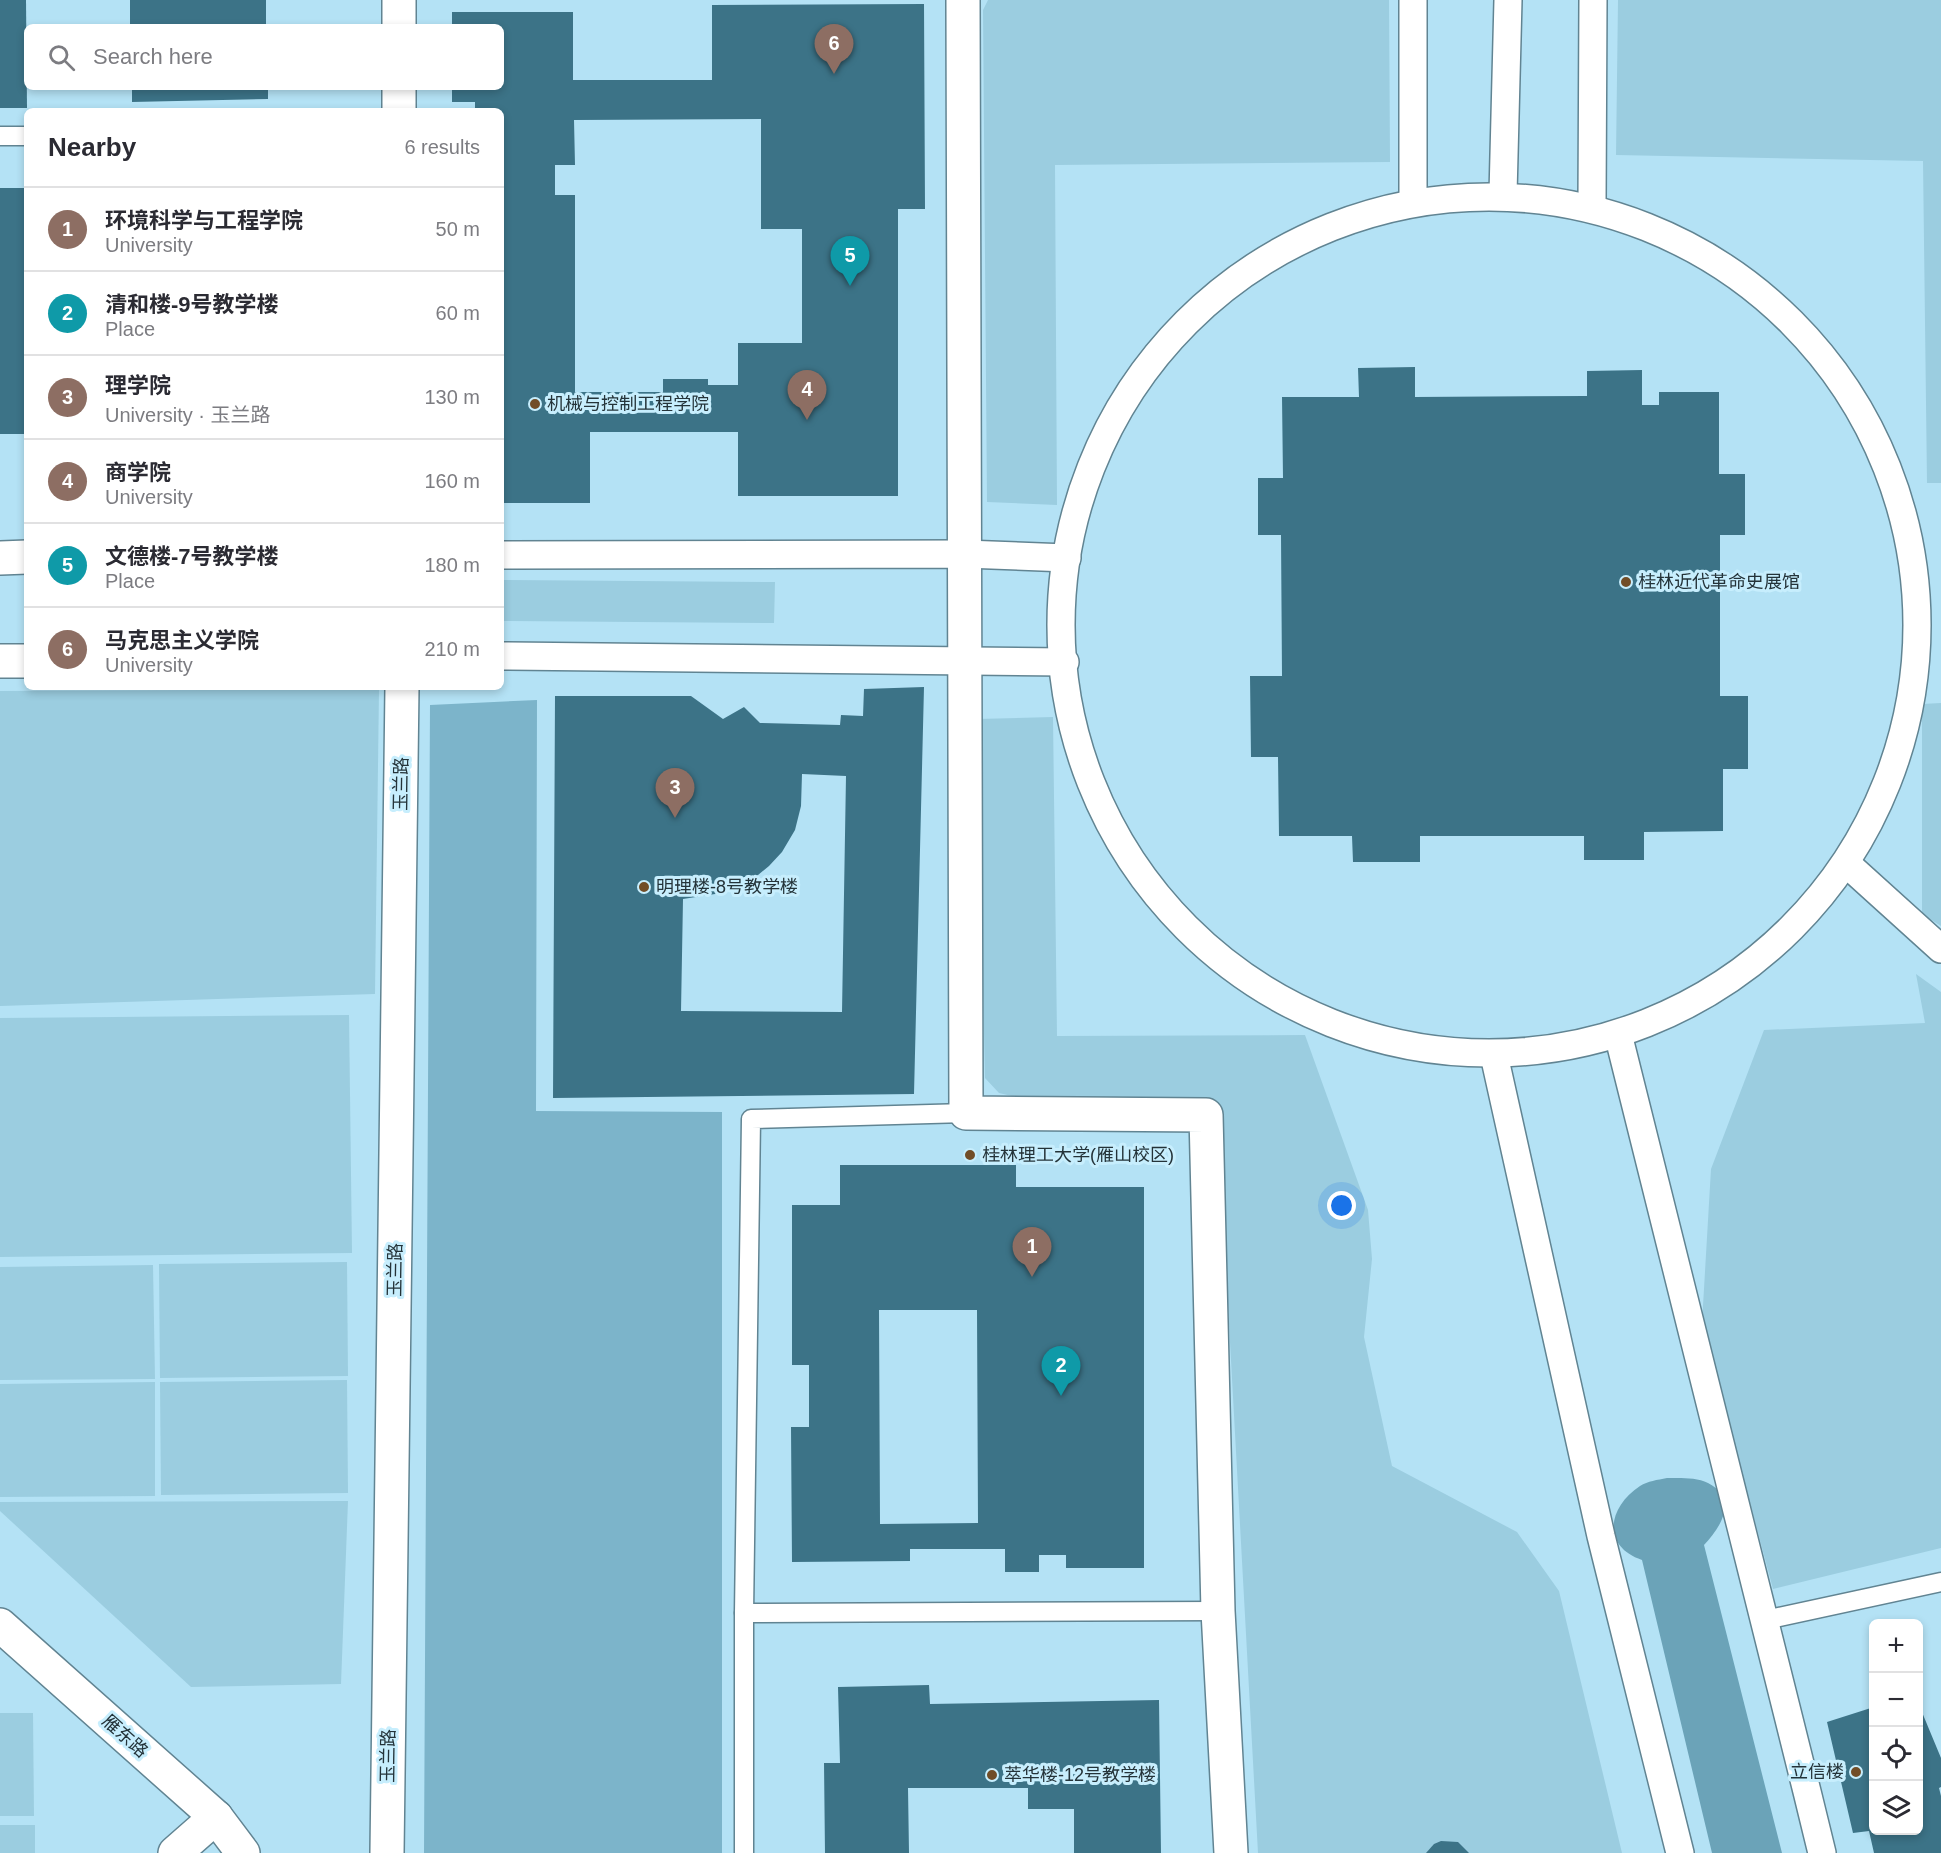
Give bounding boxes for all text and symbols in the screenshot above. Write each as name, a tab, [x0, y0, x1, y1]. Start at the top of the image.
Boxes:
search box	[24, 24, 504, 90]
pin: 6	[814, 25, 854, 74]
icon: search	[45, 41, 78, 74]
text: Search here	[93, 44, 213, 69]
text: Nearby	[48, 132, 136, 162]
text: 6 results	[404, 136, 480, 158]
text: 环境科学与工程学院	[105, 208, 303, 233]
text: 1	[62, 218, 73, 240]
text: 50 m	[436, 218, 480, 240]
text: University	[105, 234, 193, 256]
pin: 5	[830, 236, 870, 286]
text: 清和楼-9号教学楼	[105, 292, 279, 317]
text: 2	[62, 302, 73, 324]
text: 60 m	[436, 302, 480, 324]
text: Place	[105, 318, 155, 340]
pin: 4	[788, 370, 826, 420]
text: 理学院	[105, 373, 171, 398]
text: 3	[62, 386, 73, 408]
text: 130 m	[424, 386, 480, 408]
place label: 机械与控制工程学院	[547, 394, 709, 414]
marker: 机械与控制工程学院	[528, 397, 542, 411]
text: University · 玉兰路	[105, 404, 271, 426]
text: 商学院	[105, 460, 171, 485]
text: 4	[62, 470, 73, 492]
text: 160 m	[424, 470, 480, 492]
text: University	[105, 486, 193, 508]
text: 文德楼-7号教学楼	[105, 544, 279, 569]
text: 5	[62, 554, 73, 576]
text: 180 m	[424, 554, 480, 576]
text: Place	[105, 570, 155, 592]
place label: 桂林近代革命史展馆	[1638, 572, 1800, 592]
marker: 桂林近代革命史展馆	[1619, 575, 1633, 589]
text: 马克思主义学院	[105, 628, 259, 653]
text: 6	[62, 638, 73, 660]
text: 210 m	[424, 638, 480, 660]
text: University	[105, 654, 193, 676]
street label: 玉兰路	[391, 757, 411, 811]
pin: 3	[656, 768, 694, 818]
place label: 明理楼-8号教学楼	[656, 877, 798, 897]
marker: 明理楼-8号教学楼	[637, 880, 651, 894]
place label: 桂林理工大学(雁山校区)	[982, 1145, 1174, 1165]
marker: 桂林理工大学(雁山校区)	[963, 1148, 977, 1162]
your location	[1327, 1191, 1356, 1220]
pin: 1	[1012, 1228, 1052, 1277]
street label: 玉兰路	[385, 1243, 405, 1297]
pin: 2	[1042, 1346, 1080, 1396]
map controls	[1869, 1619, 1923, 1835]
button: +	[1869, 1619, 1923, 1673]
button: −	[1869, 1673, 1923, 1727]
street label: 雁东路	[98, 1711, 152, 1761]
button: locate	[1869, 1727, 1923, 1781]
street label: 玉兰路	[378, 1729, 398, 1783]
place label: 立信楼	[1790, 1762, 1844, 1782]
place label: 萃华楼-12号教学楼	[1004, 1765, 1156, 1785]
marker: 立信楼	[1849, 1765, 1863, 1779]
marker: 萃华楼-12号教学楼	[985, 1768, 999, 1782]
button: layers	[1869, 1781, 1923, 1835]

